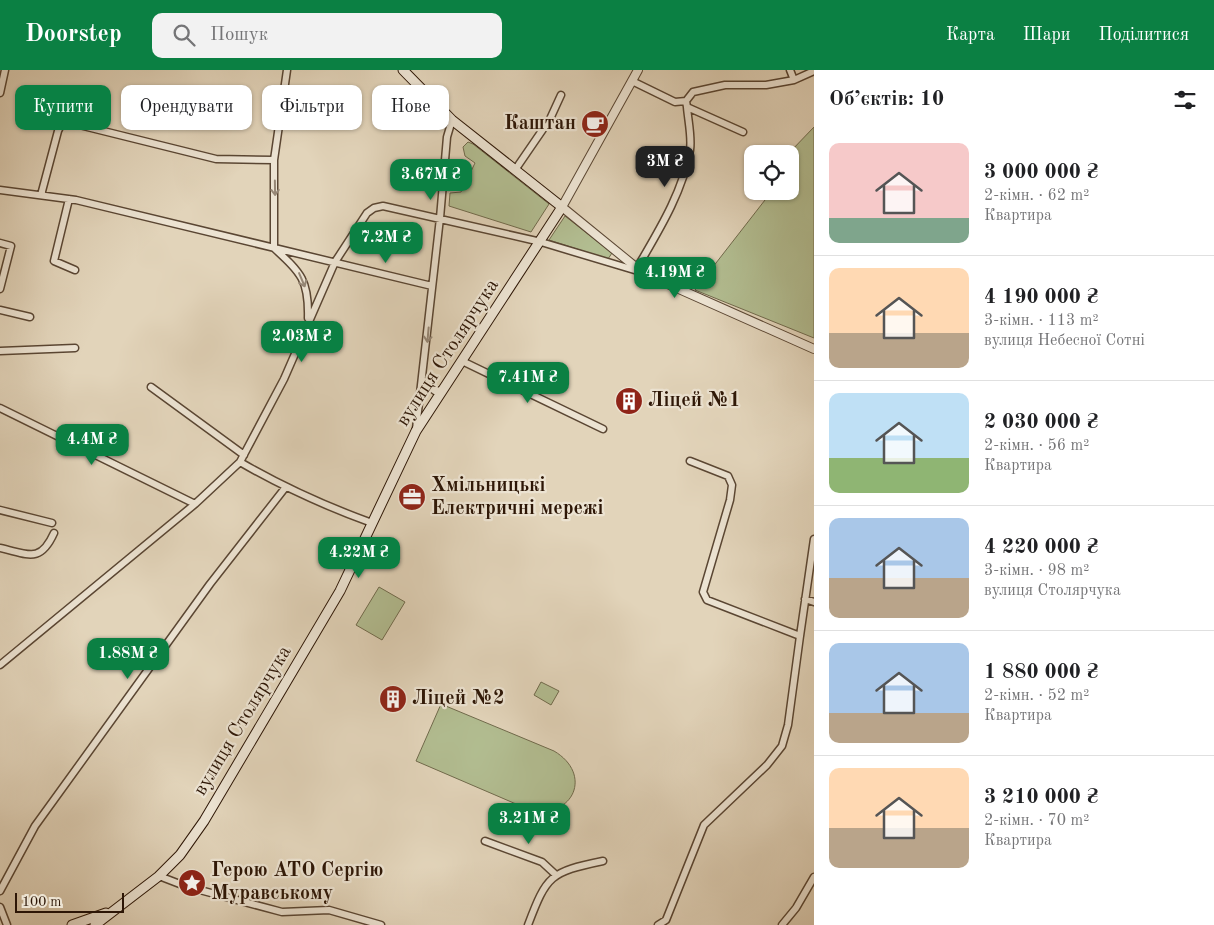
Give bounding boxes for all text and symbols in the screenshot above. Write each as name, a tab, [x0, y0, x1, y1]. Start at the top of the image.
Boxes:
search box	[152, 13, 502, 58]
icon: search	[170, 21, 198, 49]
text: Doorstep	[25, 23, 122, 47]
text: Пошук	[210, 26, 268, 45]
text: Карта	[946, 26, 995, 44]
text: Шари	[1023, 26, 1071, 44]
text: Поділитися	[1099, 26, 1189, 44]
chip: Купити	[15, 85, 111, 130]
chip: Орендувати	[121, 85, 252, 130]
chip: Фільтри	[262, 85, 362, 130]
chip: Нове	[372, 85, 449, 130]
icon: filters	[1171, 86, 1199, 114]
text: Об’єктів: 10	[829, 89, 944, 110]
cafe icon: Каштан	[580, 109, 610, 139]
place label: Каштан	[504, 114, 576, 134]
map controls	[744, 145, 799, 200]
button: locate	[744, 145, 799, 200]
pin: 3M ₴	[635, 146, 695, 188]
text: 3M ₴	[647, 154, 683, 170]
pin: 3.67M ₴	[385, 158, 477, 201]
text: 3 000 000 ₴	[984, 162, 1098, 183]
icon: home	[869, 163, 929, 223]
text: 3.67M ₴	[401, 167, 461, 183]
one-way arrow	[270, 180, 280, 196]
text: 2-кімн. · 62 m²	[984, 188, 1089, 204]
text: Квартира	[984, 208, 1052, 224]
pin: 7.2M ₴	[345, 222, 427, 264]
text: 7.2M ₴	[361, 230, 411, 246]
pin: 4.19M ₴	[629, 256, 721, 299]
text: 4.19M ₴	[645, 265, 705, 281]
one-way arrow	[298, 272, 307, 287]
street label: вулиця Столярчука	[393, 276, 503, 430]
text: 4 190 000 ₴	[984, 287, 1098, 308]
icon: home	[869, 288, 929, 348]
text: 3-кімн. · 113 m²	[984, 313, 1099, 329]
pin: 2.03M ₴	[256, 320, 348, 363]
one-way arrow	[423, 326, 433, 342]
text: 2.03M ₴	[272, 329, 332, 345]
text: вулиця Небесної Сотні	[984, 333, 1145, 349]
pin: 7.41M ₴	[482, 362, 574, 404]
text: 7.41M ₴	[498, 370, 558, 386]
building icon: Ліцей №1	[614, 386, 644, 416]
place label: Ліцей №1	[648, 391, 741, 411]
text: 2 030 000 ₴	[984, 412, 1098, 433]
icon: home	[869, 413, 929, 473]
pin: 4.4M ₴	[51, 424, 133, 466]
text: 4.4M ₴	[67, 432, 117, 448]
text: 2-кімн. · 56 m²	[984, 438, 1089, 454]
text: Квартира	[984, 458, 1052, 474]
place label: Хмільницькі Електричні мережі	[431, 476, 603, 519]
office icon: Хмільницькі Електричні мережі	[397, 482, 427, 512]
pin: 4.22M ₴	[313, 536, 405, 579]
text: 4 220 000 ₴	[984, 537, 1098, 558]
icon: home	[869, 538, 929, 598]
text: 4.22M ₴	[329, 545, 389, 561]
text: 3-кімн. · 98 m²	[984, 563, 1089, 579]
text: вулиця Столярчука	[984, 583, 1121, 599]
pin: 1.88M ₴	[82, 638, 174, 680]
street label: вулиця Столярчука	[190, 642, 296, 799]
text: 1.88M ₴	[98, 646, 158, 662]
text: 1 880 000 ₴	[984, 662, 1098, 683]
icon: home	[869, 663, 929, 723]
building icon: Ліцей №2	[378, 684, 408, 714]
text: 2-кімн. · 52 m²	[984, 688, 1089, 704]
place label: Ліцей №2	[412, 689, 505, 709]
text: Квартира	[984, 708, 1052, 724]
text: 3 210 000 ₴	[984, 787, 1098, 808]
icon: home	[869, 788, 929, 848]
pin: 3.21M ₴	[483, 802, 575, 845]
text: 3.21M ₴	[499, 811, 559, 827]
text: 2-кімн. · 70 m²	[984, 813, 1089, 829]
text: Квартира	[984, 833, 1052, 849]
place label: Герою АТО Сергію Муравському	[211, 861, 383, 904]
place icon: Герою АТО Сергію Муравському	[177, 868, 207, 898]
scale bar	[15, 890, 124, 913]
text: 100 m	[22, 895, 61, 909]

